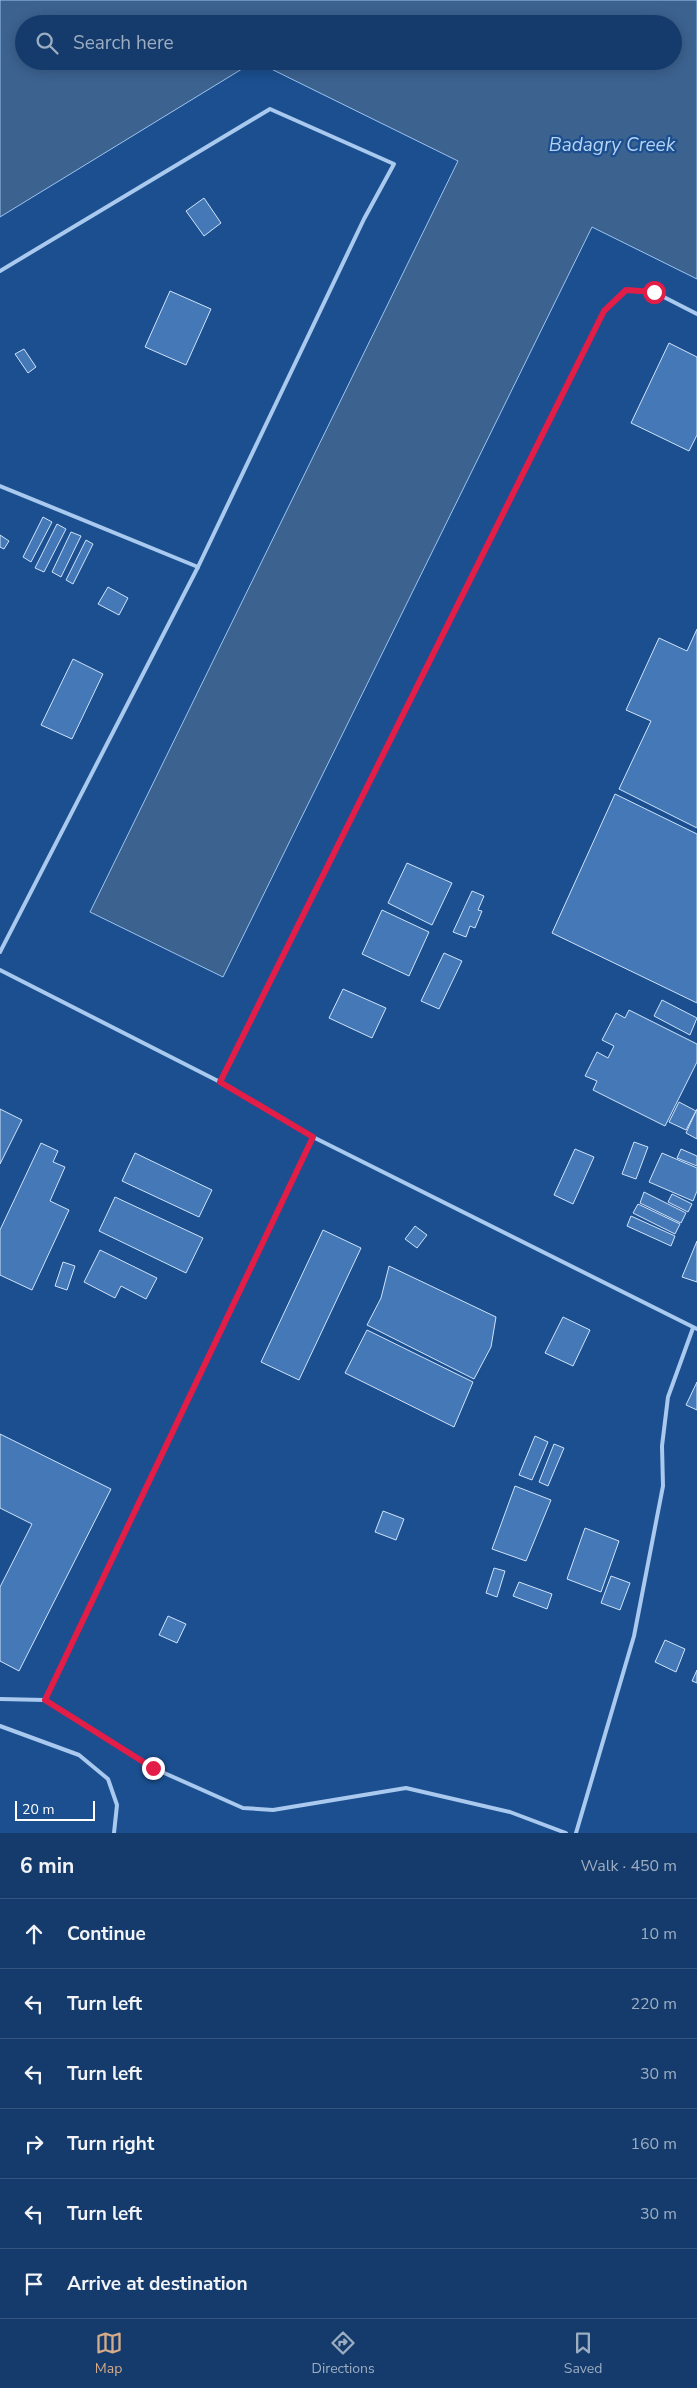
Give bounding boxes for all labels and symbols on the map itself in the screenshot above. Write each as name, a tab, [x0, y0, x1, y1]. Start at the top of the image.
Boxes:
water label: Badagry Creek	[549, 132, 676, 158]
route start	[643, 281, 666, 304]
route end	[142, 1757, 165, 1780]
scale bar	[15, 1798, 95, 1821]

